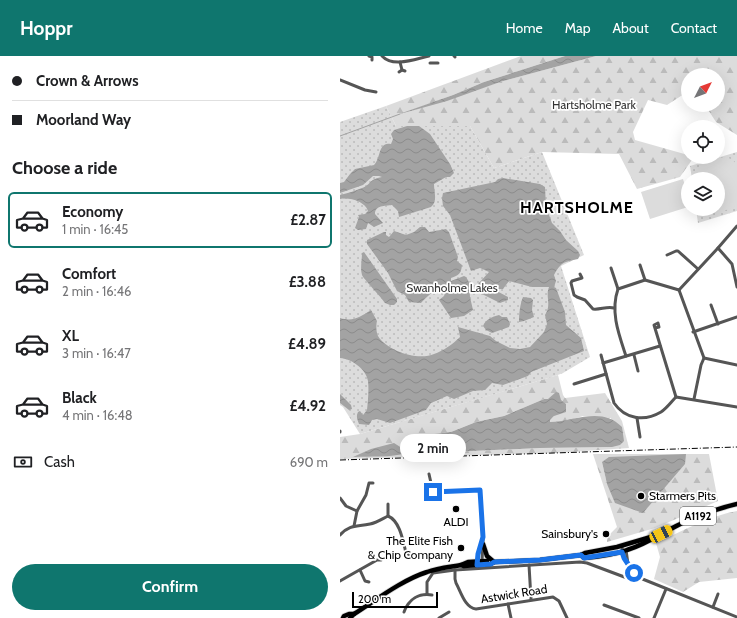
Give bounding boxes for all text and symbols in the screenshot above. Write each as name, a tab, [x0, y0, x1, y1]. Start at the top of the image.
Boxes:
text: Hoppr	[20, 17, 72, 40]
text: Home	[506, 19, 543, 37]
text: Map	[565, 19, 590, 37]
text: About	[612, 19, 649, 37]
text: Contact	[671, 19, 717, 37]
north arrow	[681, 68, 725, 112]
map controls	[681, 68, 725, 216]
text: Crown & Arrows	[36, 72, 139, 90]
park label: Hartsholme Park	[552, 97, 637, 112]
text: Moorland Way	[36, 111, 131, 129]
button: locate	[681, 120, 725, 164]
text: Choose a ride	[12, 157, 117, 179]
button: layers	[681, 172, 725, 216]
district label: HARTSHOLME	[520, 198, 634, 217]
icon: car	[14, 202, 50, 238]
text: Economy	[62, 203, 123, 221]
text: £2.87	[290, 211, 326, 229]
text: 1 min · 16:45	[62, 221, 128, 237]
icon: car	[14, 264, 50, 300]
text: Comfort	[62, 265, 116, 283]
text: £3.88	[289, 273, 326, 291]
park label: Swanholme Lakes	[406, 280, 498, 295]
text: 2 min · 16:46	[62, 283, 131, 299]
icon: car	[14, 326, 50, 362]
text: XL	[62, 327, 79, 345]
text: £4.89	[288, 335, 326, 353]
text: 3 min · 16:47	[62, 345, 131, 361]
icon: car	[14, 388, 50, 424]
text: Black	[62, 389, 97, 407]
text: £4.92	[289, 397, 326, 415]
text: 4 min · 16:48	[62, 407, 133, 423]
callout: 2 min	[400, 434, 466, 462]
text: 2 min	[417, 440, 449, 456]
icon: cash	[12, 451, 34, 473]
text: Cash	[44, 453, 75, 471]
text: 690 m	[290, 454, 328, 470]
route end	[424, 483, 442, 501]
place label: Starmers Pits	[649, 488, 716, 503]
marker: Starmers Pits	[636, 491, 646, 501]
marker: ALDI	[451, 504, 461, 514]
road number: A1192	[680, 507, 716, 525]
place label: ALDI	[443, 514, 469, 529]
car	[648, 523, 674, 545]
place label: Sainsbury's	[541, 526, 598, 541]
marker: Sainsbury's	[601, 529, 611, 539]
place label: The Elite Fish & Chip Company	[368, 533, 453, 562]
marker: The Elite Fish & Chip Company	[456, 543, 466, 553]
button: Confirm	[12, 564, 328, 610]
route start	[625, 564, 643, 582]
street label: Astwick Road	[480, 581, 548, 606]
scale bar	[352, 590, 438, 609]
text: 200 m	[358, 592, 391, 606]

